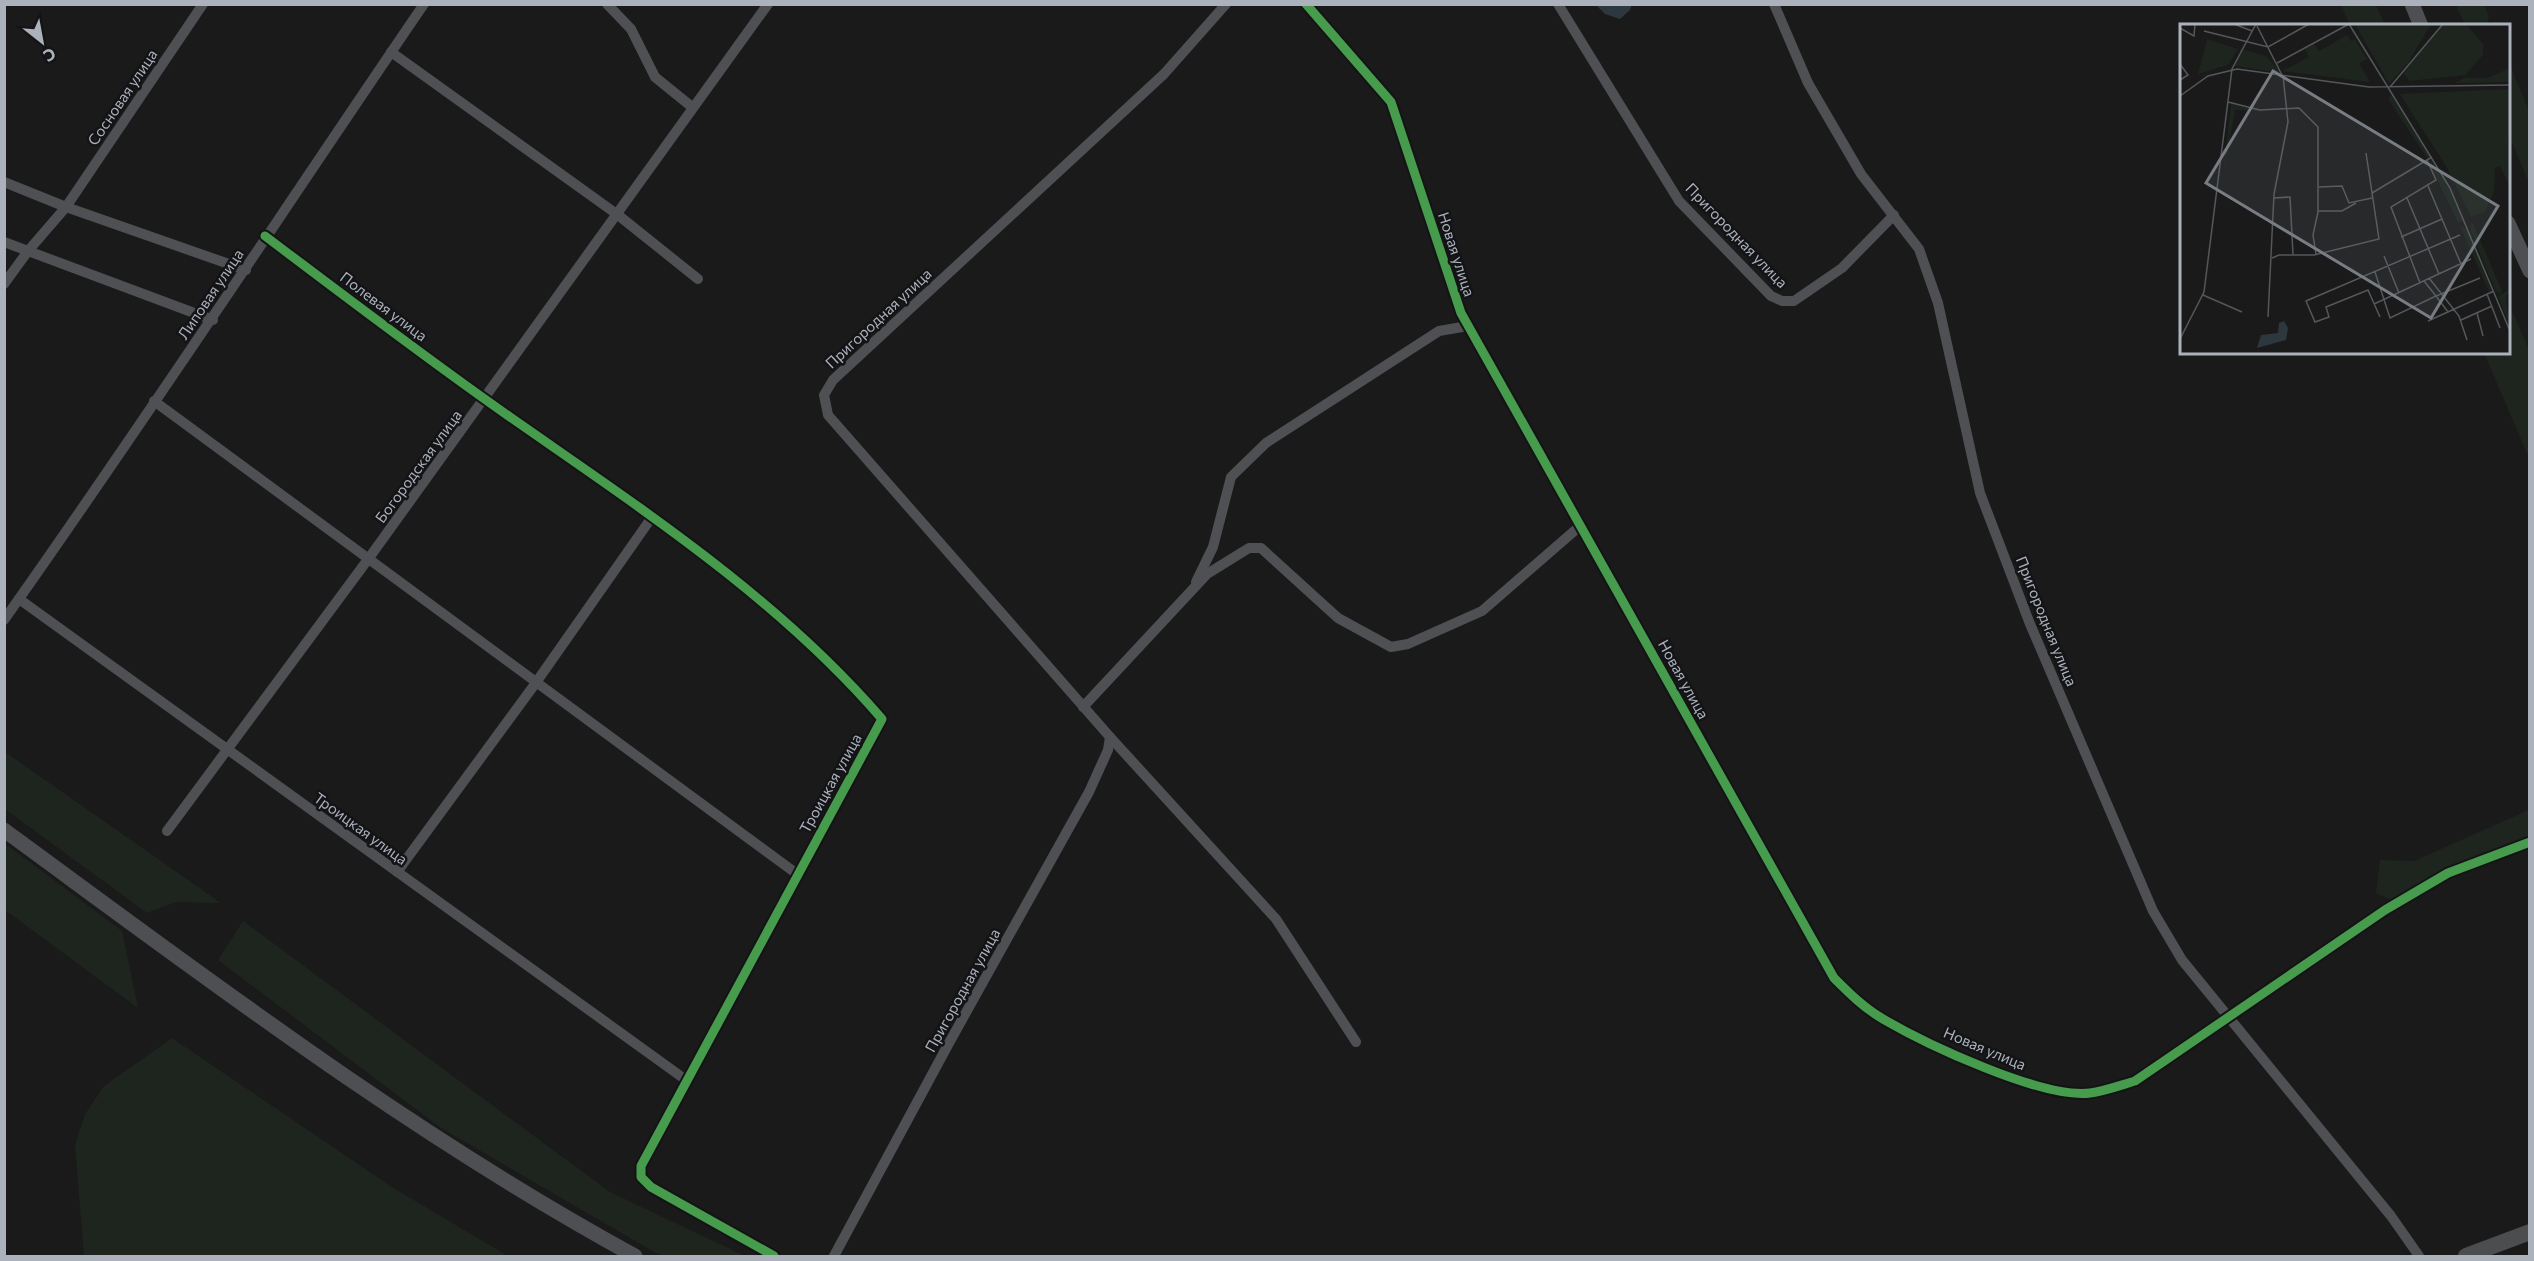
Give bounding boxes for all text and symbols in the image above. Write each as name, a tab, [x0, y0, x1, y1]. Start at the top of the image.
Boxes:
north arrow	[12, 12, 72, 72]
inset map	[2180, 24, 2510, 354]
text: С	[40, 44, 60, 66]
street label: Сосновая улица	[83, 46, 161, 148]
street label: Пригородная улица	[1682, 179, 1792, 291]
street label: Новая улица	[1435, 209, 1479, 299]
street label: Липовая улица	[173, 245, 247, 343]
street label: Пригородная улица	[821, 264, 935, 372]
street label: Полевая улица	[337, 267, 431, 345]
street label: Богородская улица	[371, 406, 465, 526]
street label: Пригородная улица	[2013, 553, 2081, 689]
street label: Новая улица	[1655, 636, 1713, 722]
street label: Троицкая улица	[795, 730, 865, 836]
street label: Троицкая улица	[311, 788, 411, 868]
street label: Пригородная улица	[921, 925, 1003, 1055]
street label: Новая улица	[1941, 1023, 2029, 1073]

